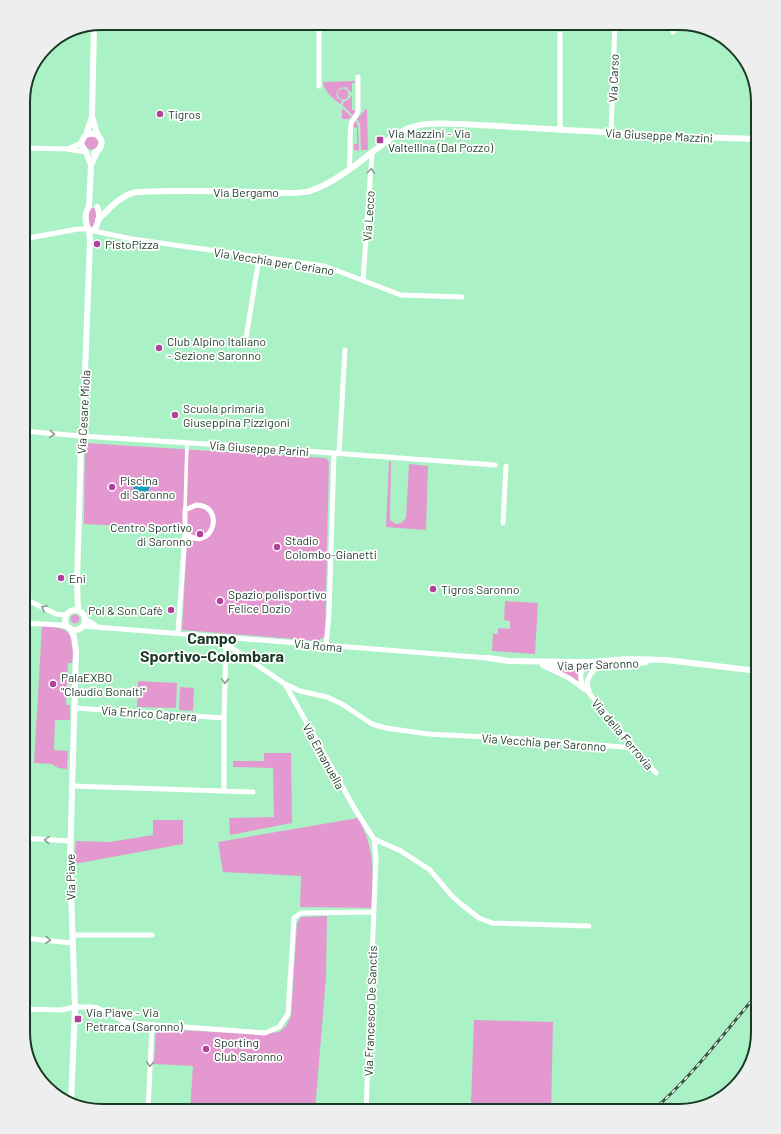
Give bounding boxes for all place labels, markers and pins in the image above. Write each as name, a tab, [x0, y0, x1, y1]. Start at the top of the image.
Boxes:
place label: Tigros	[168, 107, 201, 121]
marker: Tigros	[155, 109, 165, 119]
place label: Via Mazzini - Via Valtellina (Dal Pozzo)	[388, 126, 494, 154]
marker: Via Mazzini - Via Valtellina (Dal Pozzo)	[375, 135, 385, 145]
place label: PistoPizza	[105, 237, 159, 251]
marker: PistoPizza	[92, 239, 102, 249]
place label: Club Alpino Italiano - Sezione Saronno	[167, 334, 266, 362]
marker: Club Alpino Italiano - Sezione Saronno	[154, 343, 164, 353]
place label: Scuola primaria Giuseppina Pizzigoni	[183, 401, 290, 429]
marker: Scuola primaria Giuseppina Pizzigoni	[170, 410, 180, 420]
place label: Piscina di Saronno	[120, 473, 175, 501]
marker: Piscina di Saronno	[107, 482, 117, 492]
place label: Centro Sportivo di Saronno	[110, 520, 192, 548]
marker: Centro Sportivo di Saronno	[195, 529, 205, 539]
place label: Stadio Colombo-Gianetti	[285, 533, 377, 561]
marker: Stadio Colombo-Gianetti	[272, 542, 282, 552]
place label: Eni	[69, 571, 86, 585]
marker: Eni	[56, 573, 66, 583]
place label: Tigros Saronno	[441, 582, 520, 596]
marker: Tigros Saronno	[428, 584, 438, 594]
place label: Spazio polisportivo Felice Dozio	[228, 587, 327, 615]
marker: Spazio polisportivo Felice Dozio	[215, 596, 225, 606]
place label: Pol & Son Cafè	[88, 603, 163, 617]
marker: Pol & Son Cafè	[166, 605, 176, 615]
place label: PalaEXBO "Claudio Bonaiti"	[61, 670, 146, 698]
marker: PalaEXBO "Claudio Bonaiti"	[48, 679, 58, 689]
place label: Via Piave - Via Petrarca (Saronno)	[86, 1005, 184, 1033]
marker: Via Piave - Via Petrarca (Saronno)	[73, 1014, 83, 1024]
place label: Sporting Club Saronno	[214, 1035, 283, 1063]
marker: Sporting Club Saronno	[201, 1044, 211, 1054]

